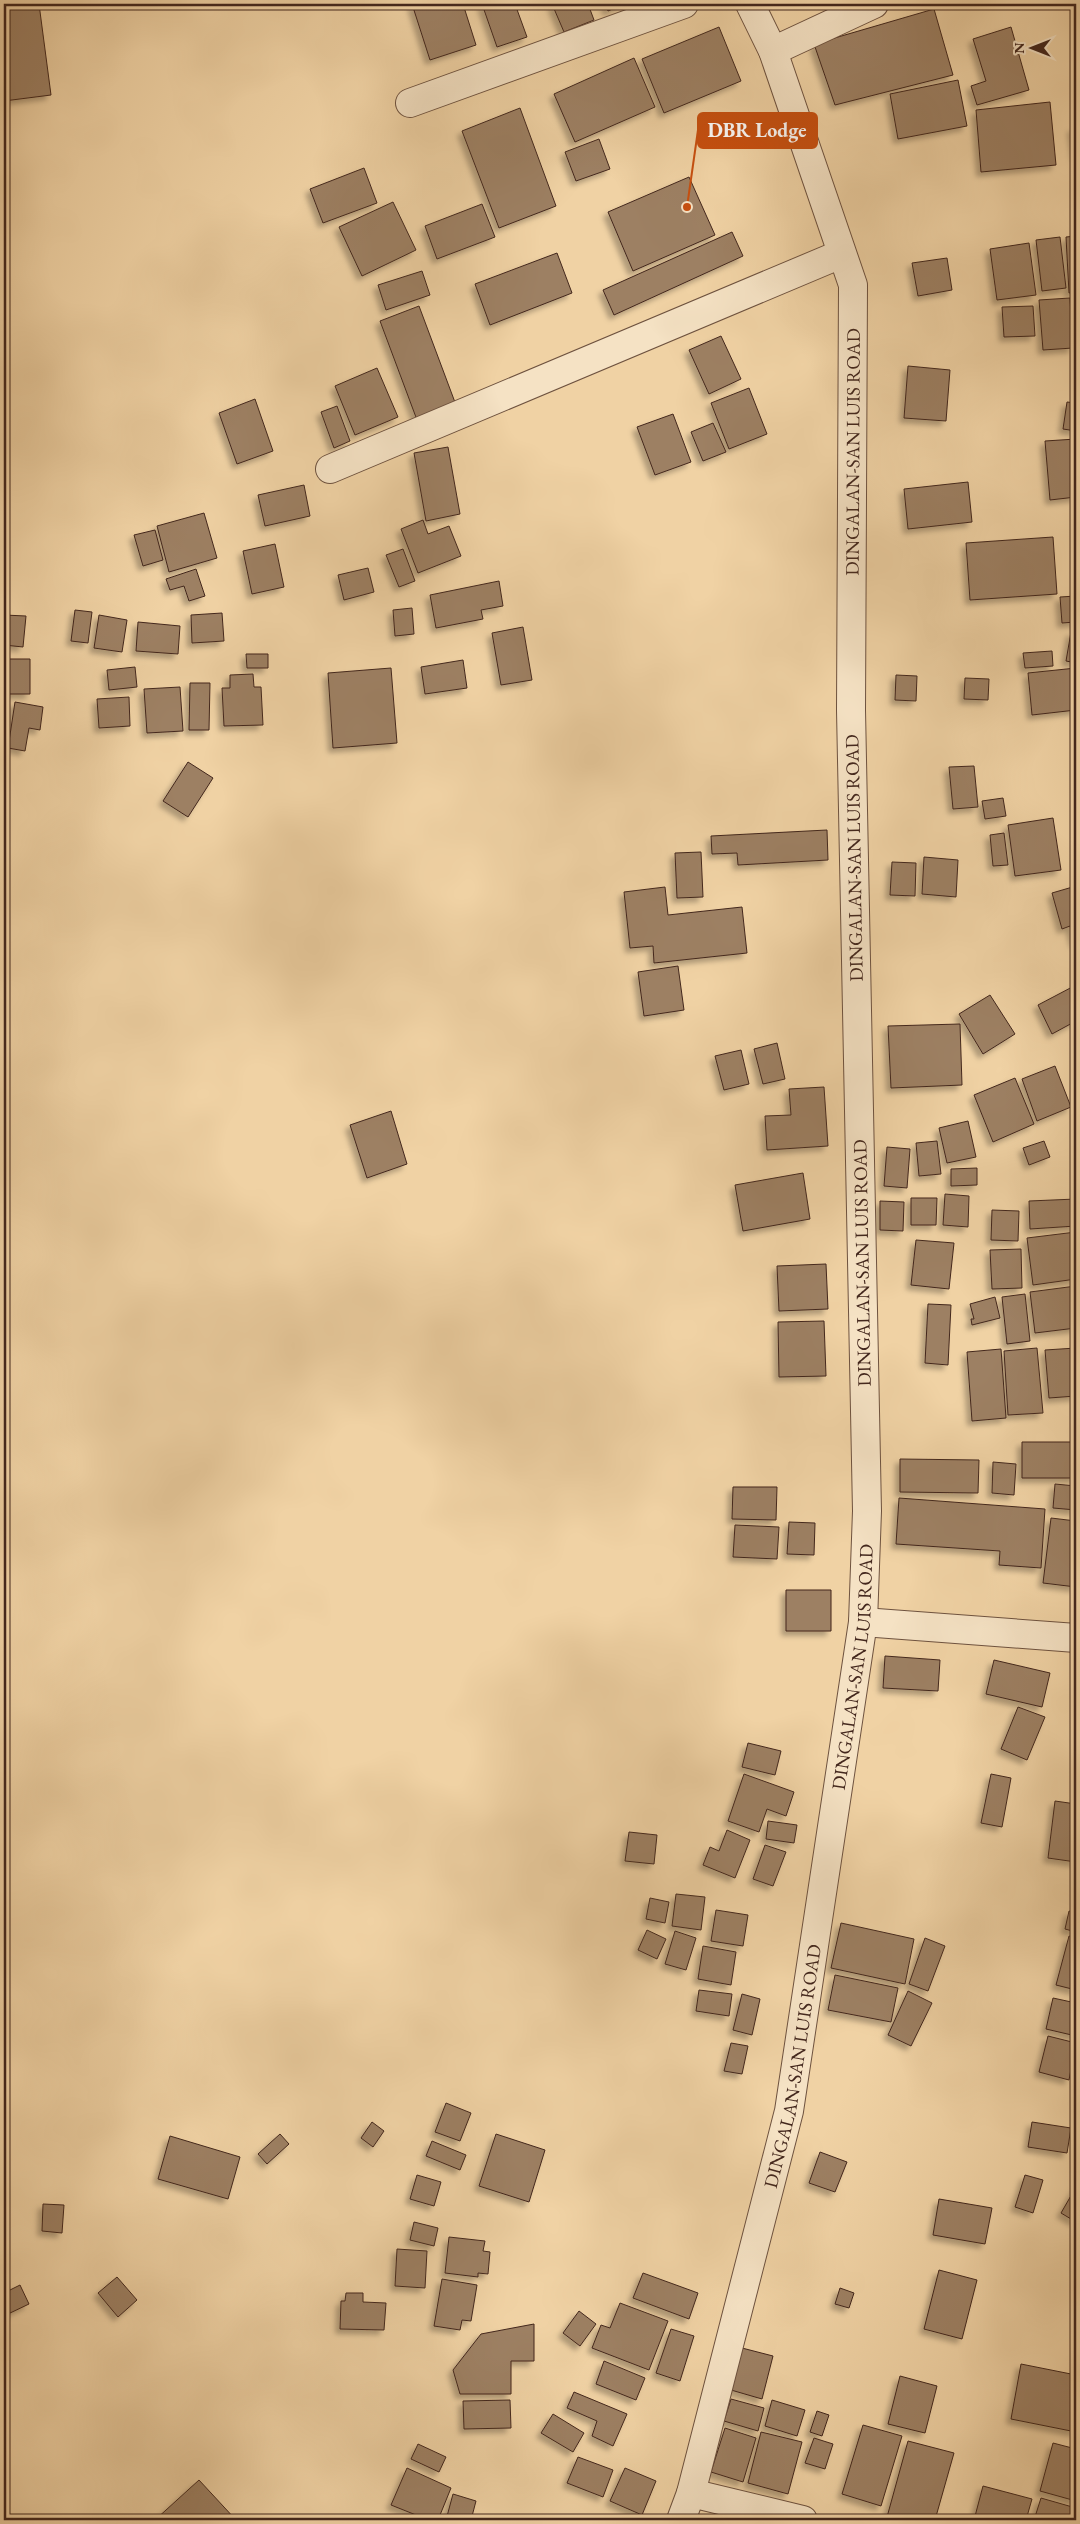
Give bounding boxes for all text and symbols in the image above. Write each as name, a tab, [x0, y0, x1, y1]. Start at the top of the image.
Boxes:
north arrow	[1008, 22, 1058, 72]
text: N	[1010, 42, 1028, 54]
callout: DBR Lodge	[698, 113, 817, 148]
text: DBR Lodge	[707, 117, 807, 143]
street label: DINGALAN-SAN LUIS ROAD	[839, 328, 865, 576]
street label: DINGALAN-SAN LUIS ROAD	[839, 734, 869, 982]
street label: DINGALAN-SAN LUIS ROAD	[847, 1139, 877, 1387]
street label: DINGALAN-SAN LUIS ROAD	[825, 1544, 878, 1791]
street label: DINGALAN-SAN LUIS ROAD	[757, 1942, 827, 2191]

